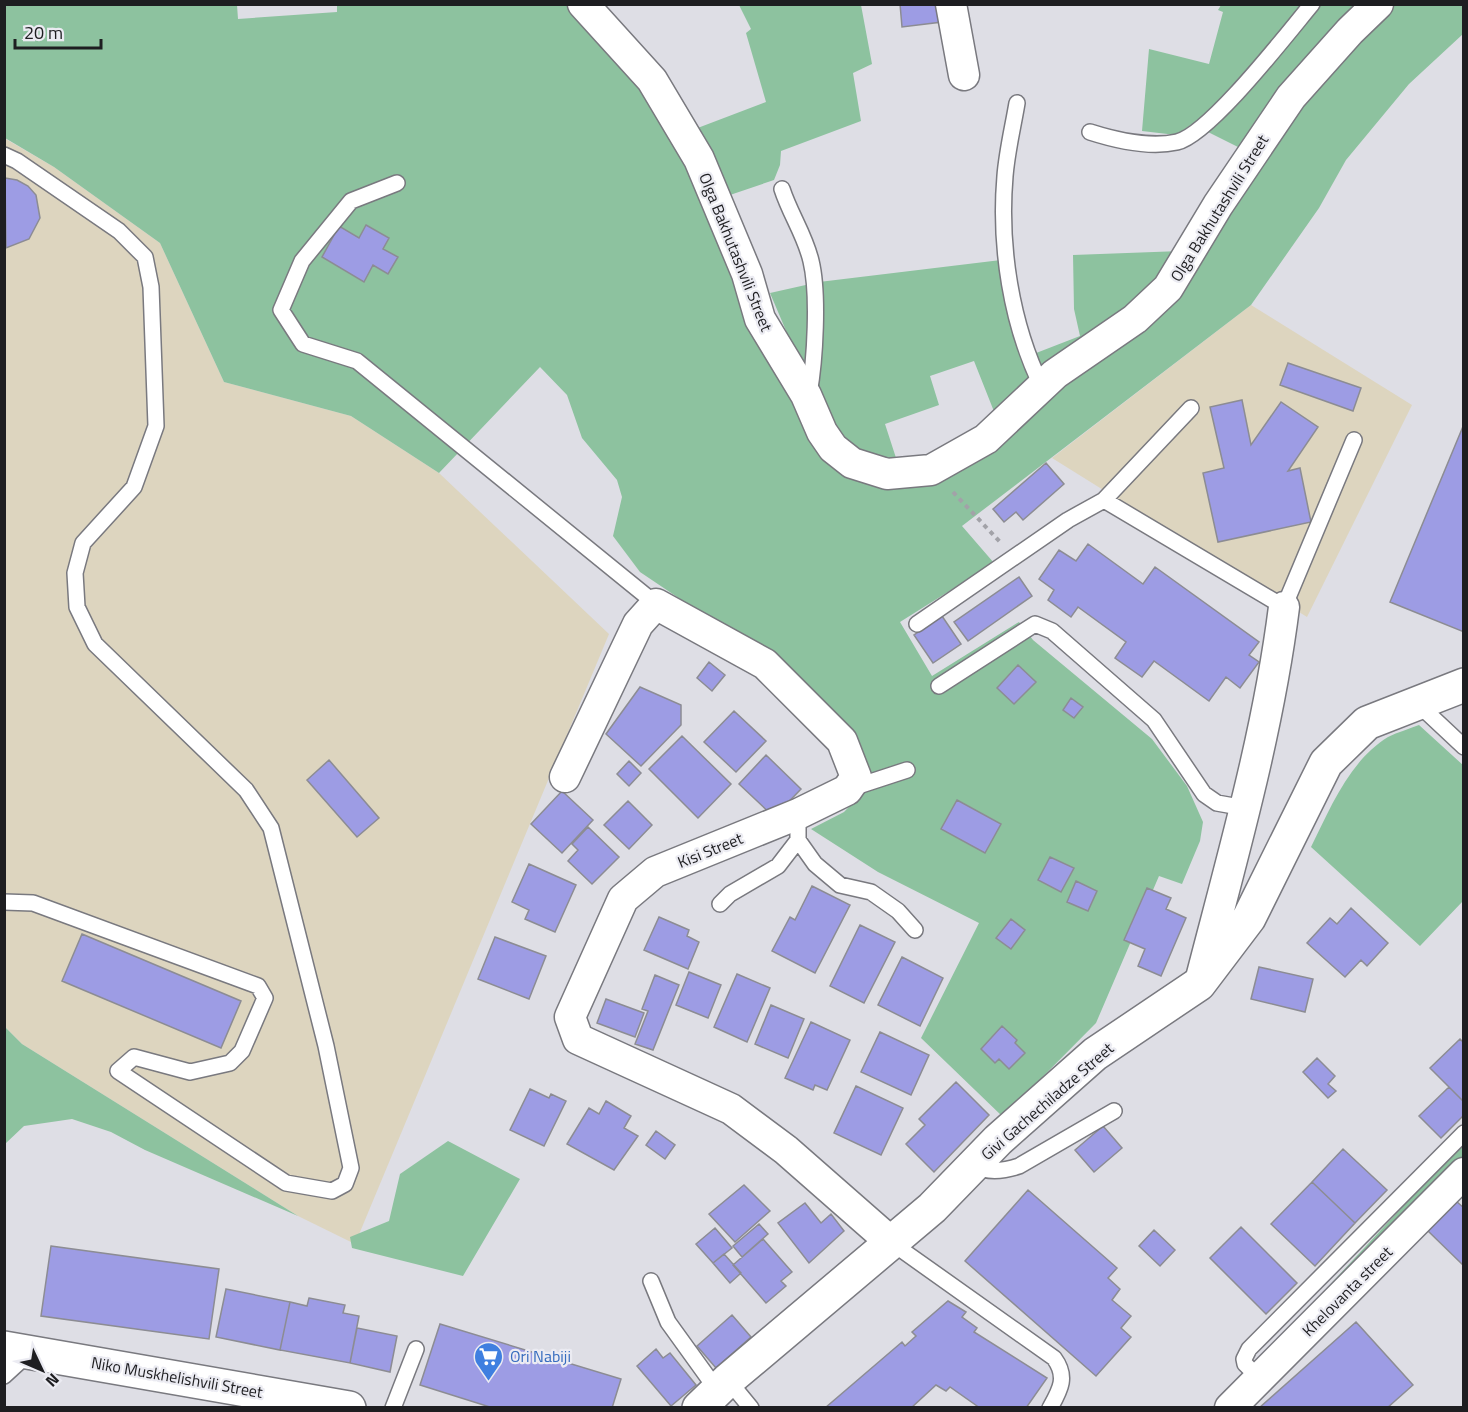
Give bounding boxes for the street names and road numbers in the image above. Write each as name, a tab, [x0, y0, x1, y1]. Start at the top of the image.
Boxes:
street label: Olga Bakhutashvili Street	[1164, 129, 1274, 286]
street label: Olga Bakhutashvili Street	[693, 169, 779, 335]
street label: Kisi Street	[674, 826, 747, 874]
street label: Givi Gachechiladze Street	[975, 1036, 1119, 1165]
street label: Khelovanta street	[1296, 1240, 1398, 1342]
street label: Niko Muskhelishvili Street	[89, 1350, 265, 1404]

